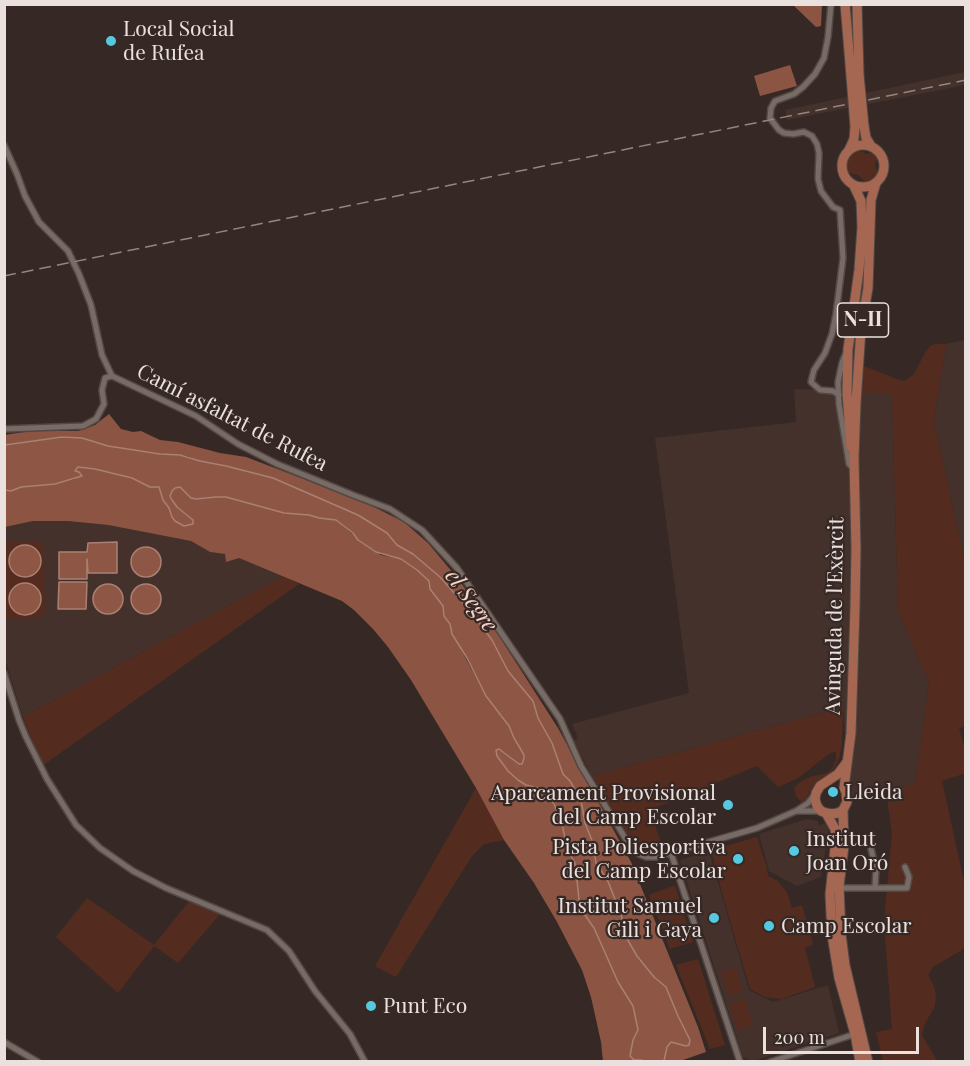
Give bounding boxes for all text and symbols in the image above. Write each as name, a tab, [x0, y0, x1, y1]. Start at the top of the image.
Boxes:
place label: Local Social de Rufea	[123, 16, 234, 66]
marker: Local Social de Rufea	[104, 34, 118, 48]
road number: N-II	[838, 303, 888, 337]
street label: Camí asfaltat de Rufea	[133, 359, 331, 477]
street label: Avinguda de l'Exèrcit	[821, 517, 849, 715]
water label: el Segre	[439, 565, 503, 637]
place label: Lleida	[845, 779, 903, 805]
place label: Aparcament Provisional del Camp Escolar	[491, 780, 716, 830]
marker: Lleida	[826, 785, 840, 799]
marker: Aparcament Provisional del Camp Escolar	[721, 798, 735, 812]
place label: Institut Joan Oró	[806, 826, 888, 876]
place label: Pista Poliesportiva del Camp Escolar	[552, 834, 726, 884]
marker: Institut Joan Oró	[787, 844, 801, 858]
marker: Pista Poliesportiva del Camp Escolar	[731, 852, 745, 866]
place label: Institut Samuel Gili i Gaya	[558, 893, 702, 943]
marker: Institut Samuel Gili i Gaya	[707, 911, 721, 925]
place label: Camp Escolar	[781, 913, 911, 939]
marker: Camp Escolar	[762, 919, 776, 933]
place label: Punt Eco	[383, 993, 467, 1019]
marker: Punt Eco	[364, 999, 378, 1013]
scale bar	[766, 1015, 922, 1053]
text: 200 m	[774, 1025, 825, 1049]

